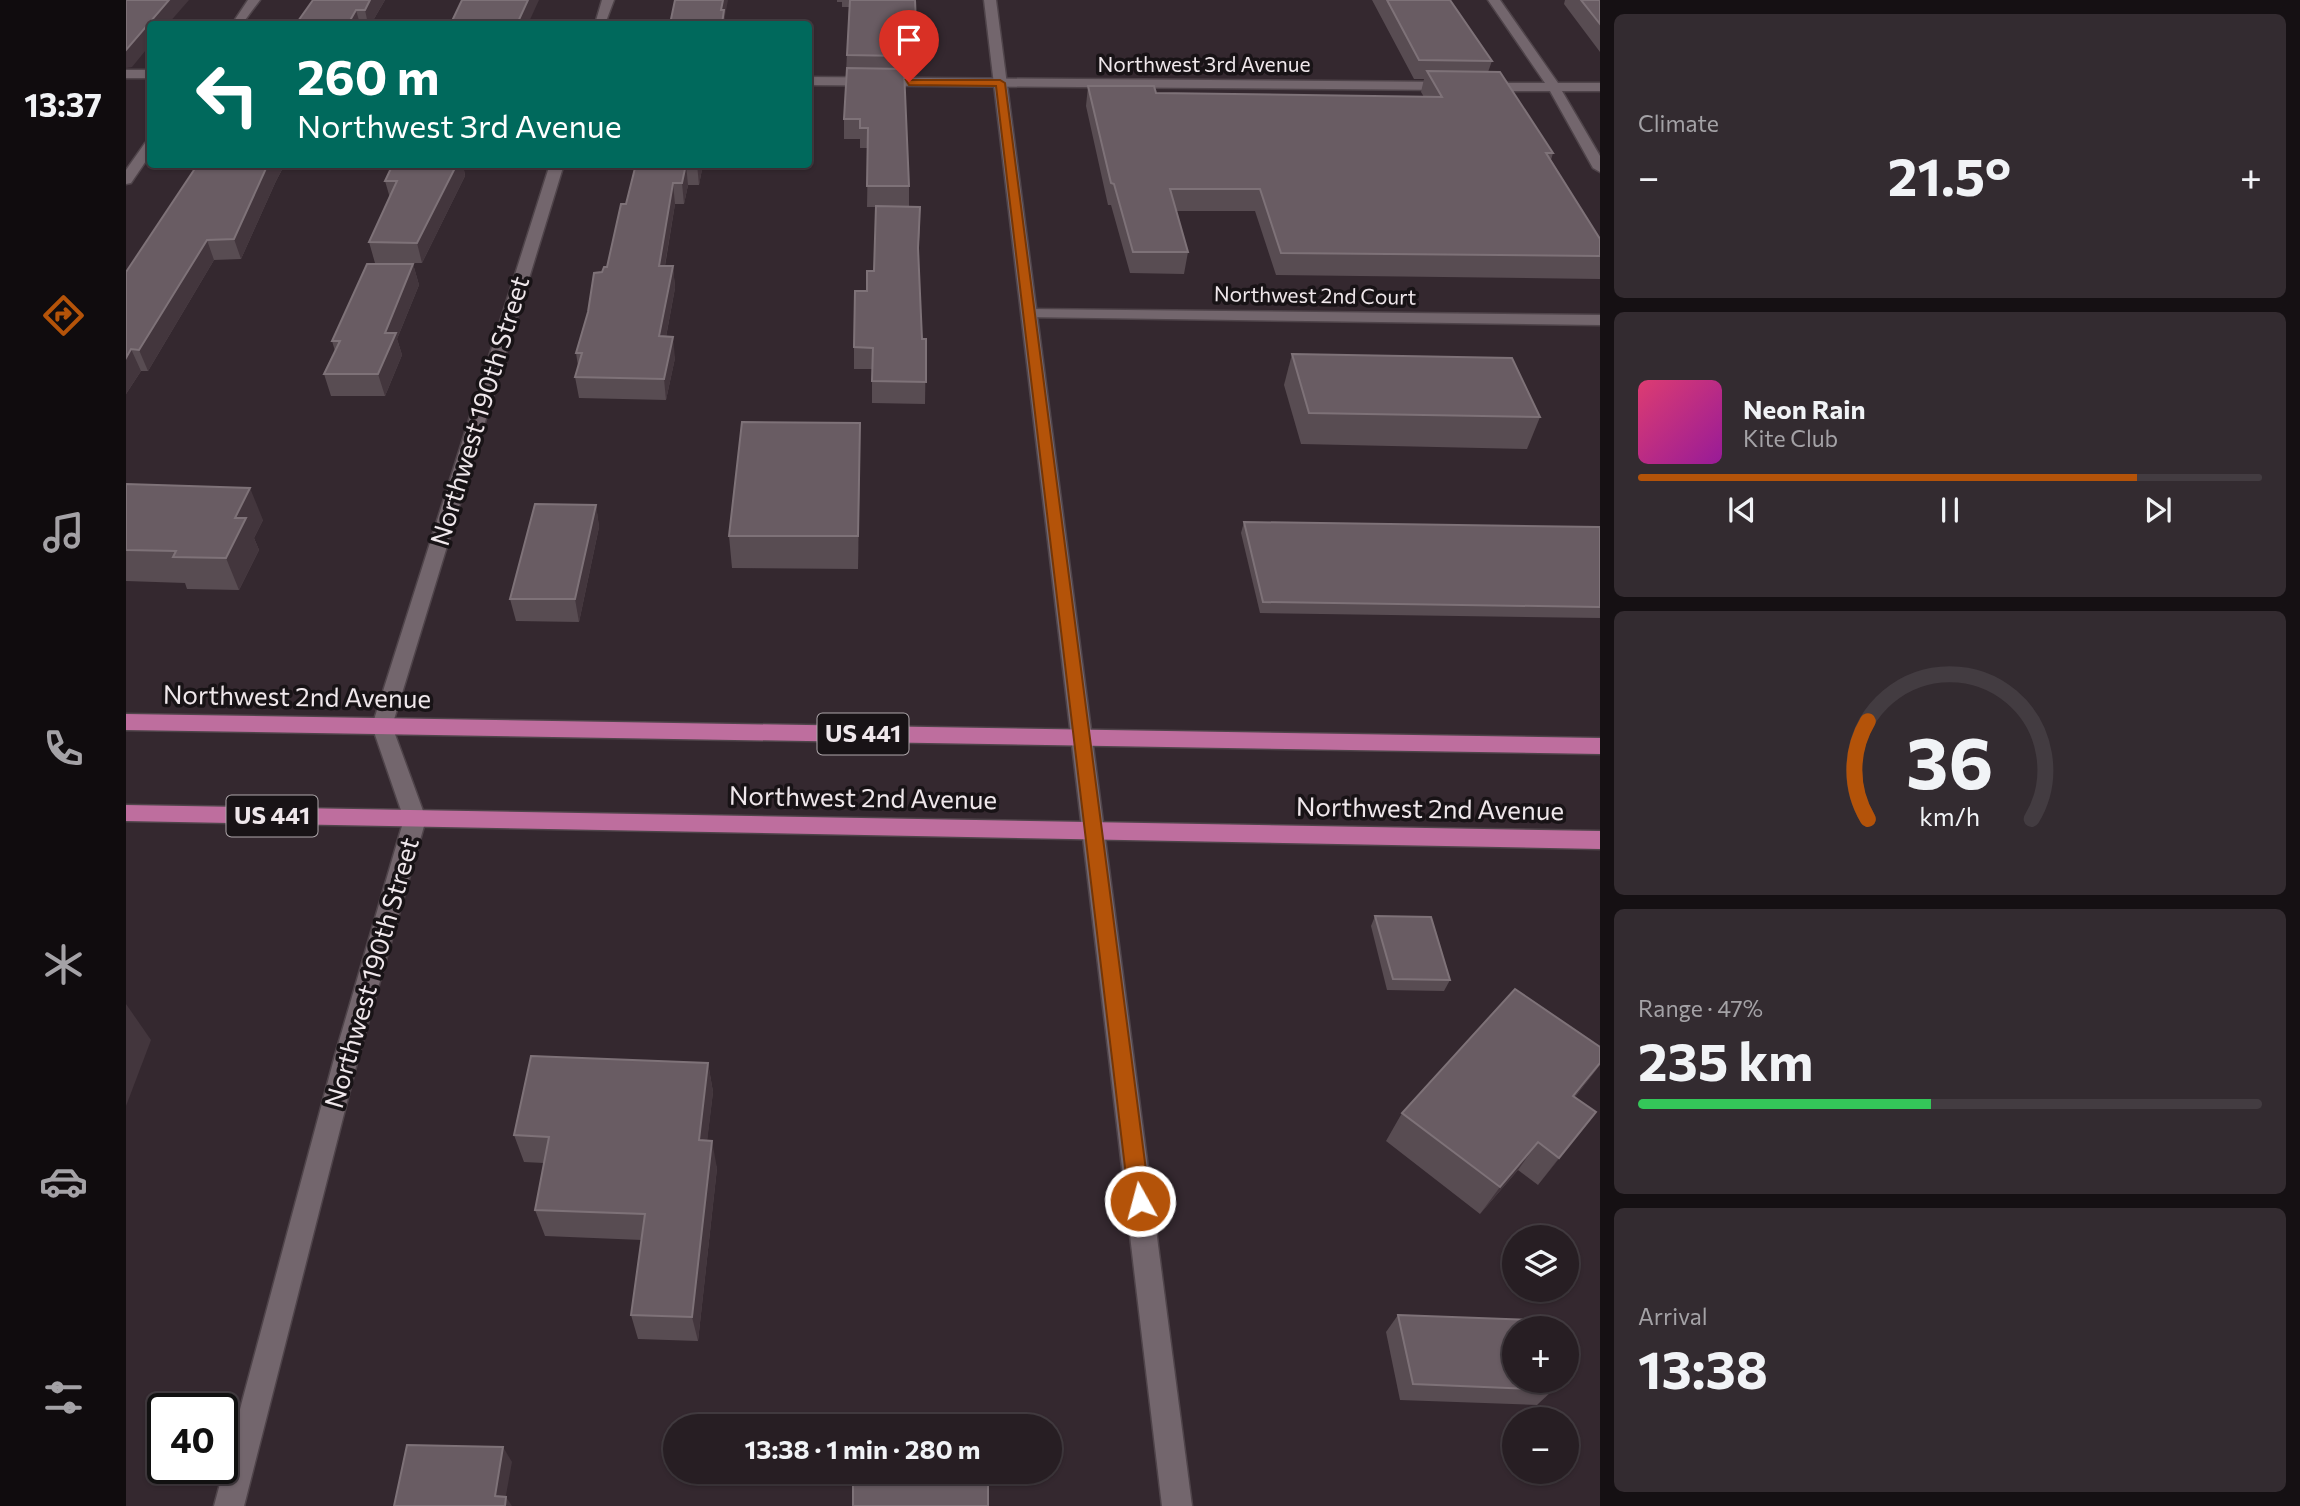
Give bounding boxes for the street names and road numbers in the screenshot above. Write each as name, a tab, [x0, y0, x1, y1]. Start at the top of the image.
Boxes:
street label: Northwest 3rd Avenue	[1098, 51, 1310, 76]
street label: Northwest 190th Street	[423, 272, 534, 549]
street label: Northwest 2nd Court	[1214, 280, 1416, 309]
street label: Northwest 2nd Avenue	[163, 678, 431, 713]
road number: US 441	[818, 714, 908, 754]
street label: Northwest 2nd Avenue	[729, 779, 997, 814]
street label: Northwest 2nd Avenue	[1296, 790, 1564, 825]
road number: US 441	[226, 796, 318, 836]
street label: Northwest 190th Street	[317, 834, 424, 1112]

